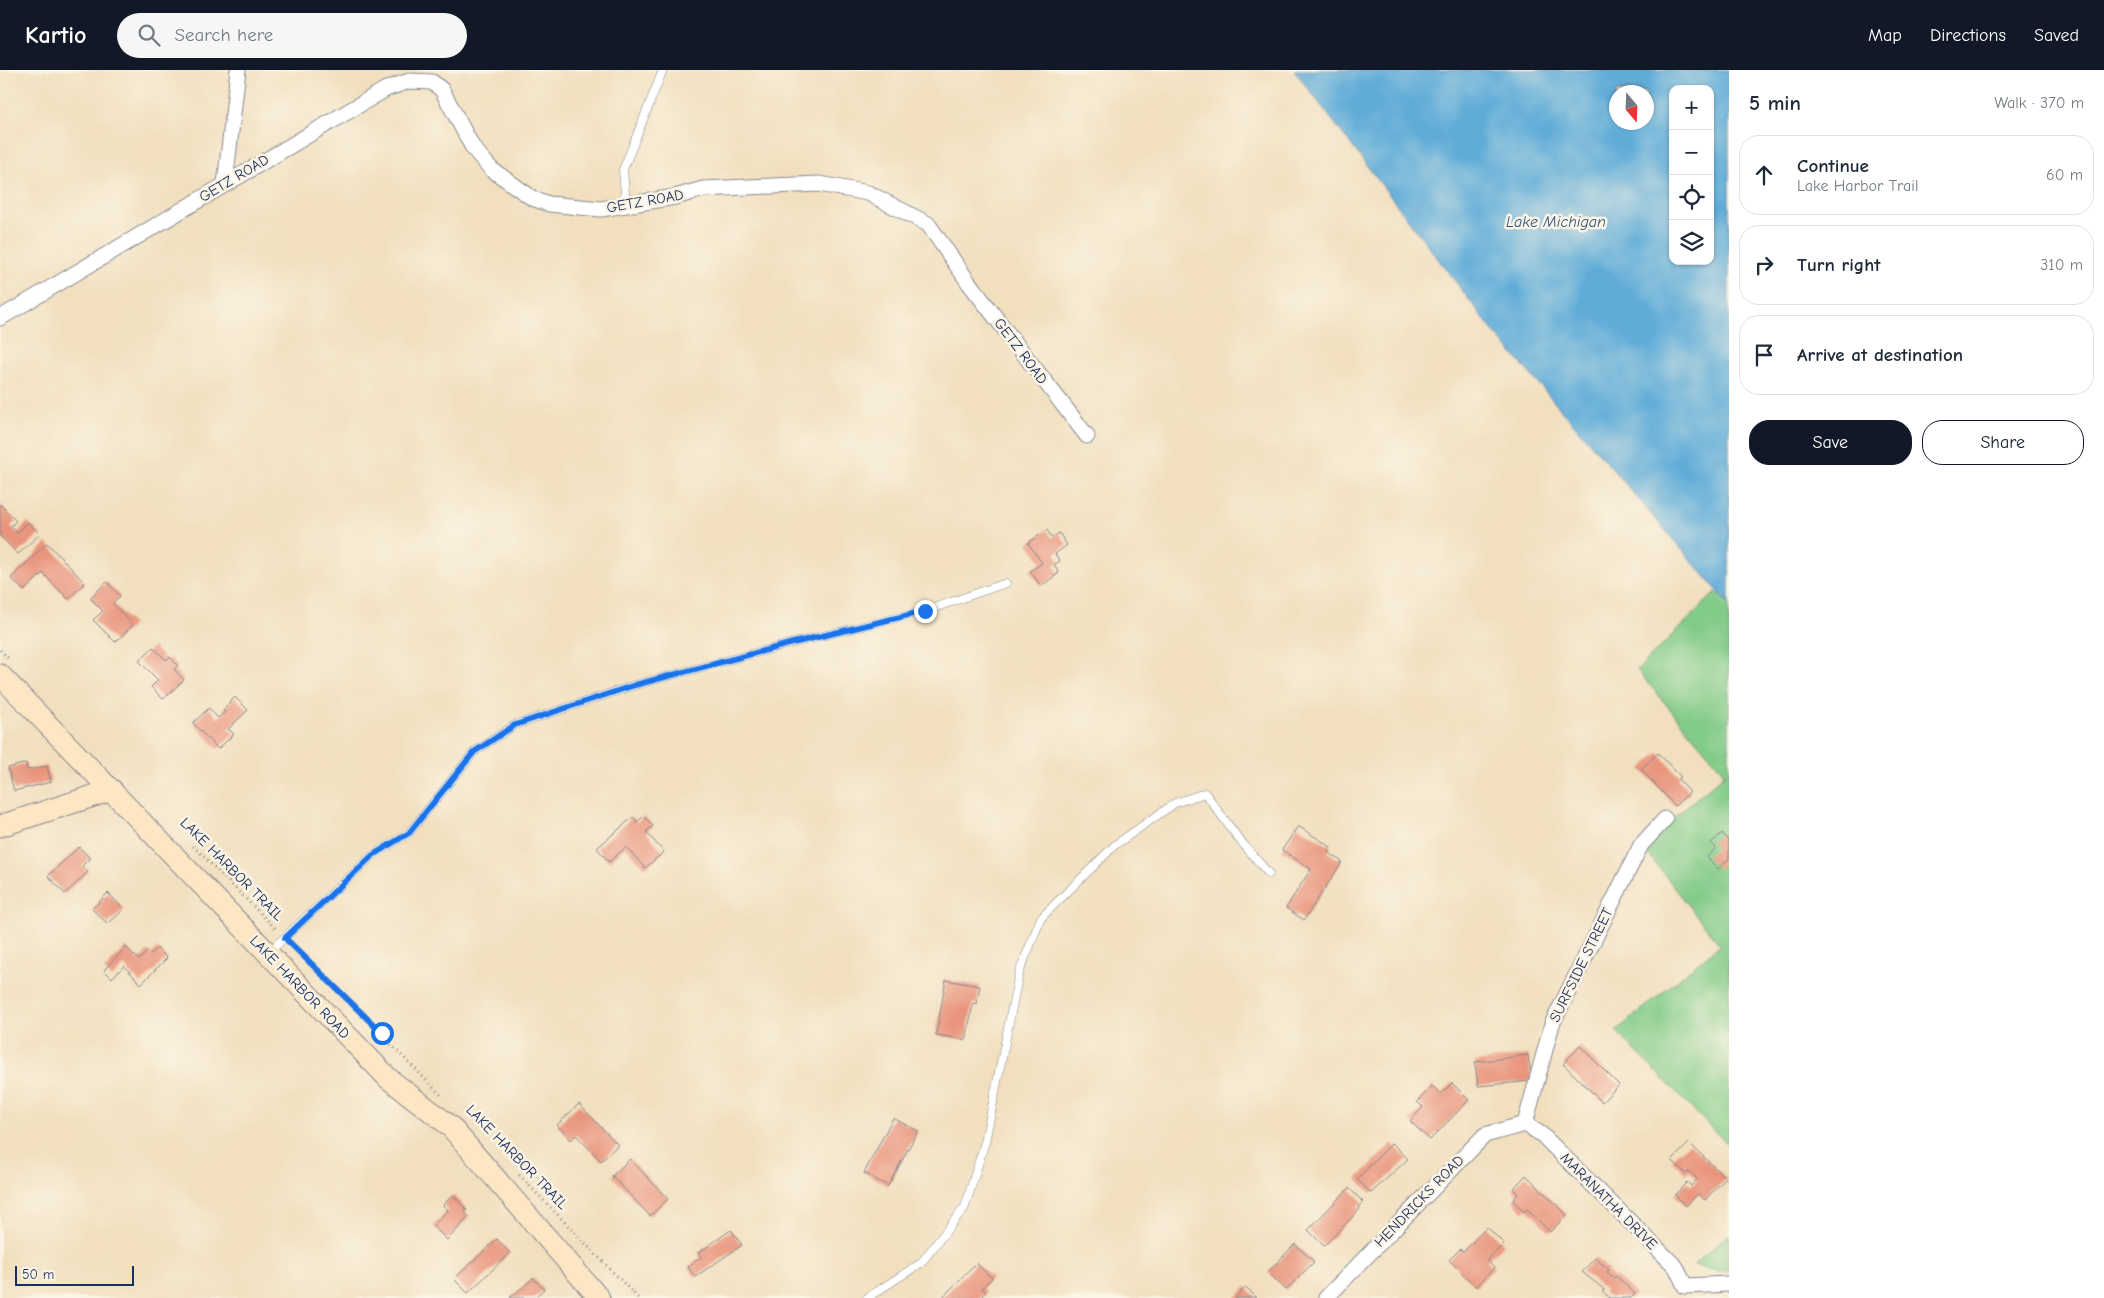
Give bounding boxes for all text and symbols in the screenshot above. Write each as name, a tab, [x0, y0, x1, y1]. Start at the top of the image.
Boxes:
search box	[117, 13, 467, 58]
text: Kartio	[25, 21, 87, 49]
icon: search	[135, 21, 163, 49]
text: Search here	[175, 24, 273, 46]
text: Map	[1868, 25, 1902, 46]
text: Directions	[1930, 25, 2006, 46]
text: Saved	[2034, 25, 2079, 46]
north arrow	[1609, 85, 1654, 130]
map controls	[1669, 85, 1714, 265]
button: +	[1669, 85, 1714, 130]
text: 5 min	[1749, 91, 1801, 115]
text: Walk · 370 m	[1994, 94, 2084, 112]
button: −	[1669, 130, 1714, 175]
street label: GETZ ROAD	[196, 150, 272, 206]
text: Continue	[1797, 155, 1869, 177]
icon: ahead	[1750, 161, 1778, 189]
text: 60 m	[2046, 166, 2083, 184]
button: locate	[1669, 175, 1714, 220]
text: Lake Harbor Trail	[1797, 177, 1918, 195]
street label: GETZ ROAD	[605, 185, 685, 217]
water label: Lake Michigan	[1506, 213, 1606, 231]
button: layers	[1669, 220, 1714, 265]
icon: right	[1750, 251, 1778, 279]
text: Turn right	[1797, 254, 1881, 276]
text: 310 m	[2040, 256, 2083, 274]
street label: GETZ ROAD	[990, 314, 1052, 388]
icon: arrive	[1750, 341, 1778, 369]
text: Arrive at destination	[1797, 344, 1963, 366]
button: Save	[1749, 420, 1912, 465]
button: Share	[1922, 420, 2084, 465]
route end	[914, 600, 937, 623]
street label: LAKE HARBOR TRAIL	[177, 814, 288, 925]
street label: SURFSIDE STREET	[1546, 905, 1617, 1025]
street label: LAKE HARBOR ROAD	[246, 932, 354, 1042]
route start	[371, 1022, 394, 1045]
street label: LAKE HARBOR TRAIL	[462, 1101, 572, 1214]
street label: MARANATHA DRIVE	[1557, 1149, 1661, 1253]
street label: HENDRICKS ROAD	[1370, 1151, 1468, 1251]
scale bar	[15, 1263, 134, 1286]
text: 50 m	[22, 1266, 54, 1283]

